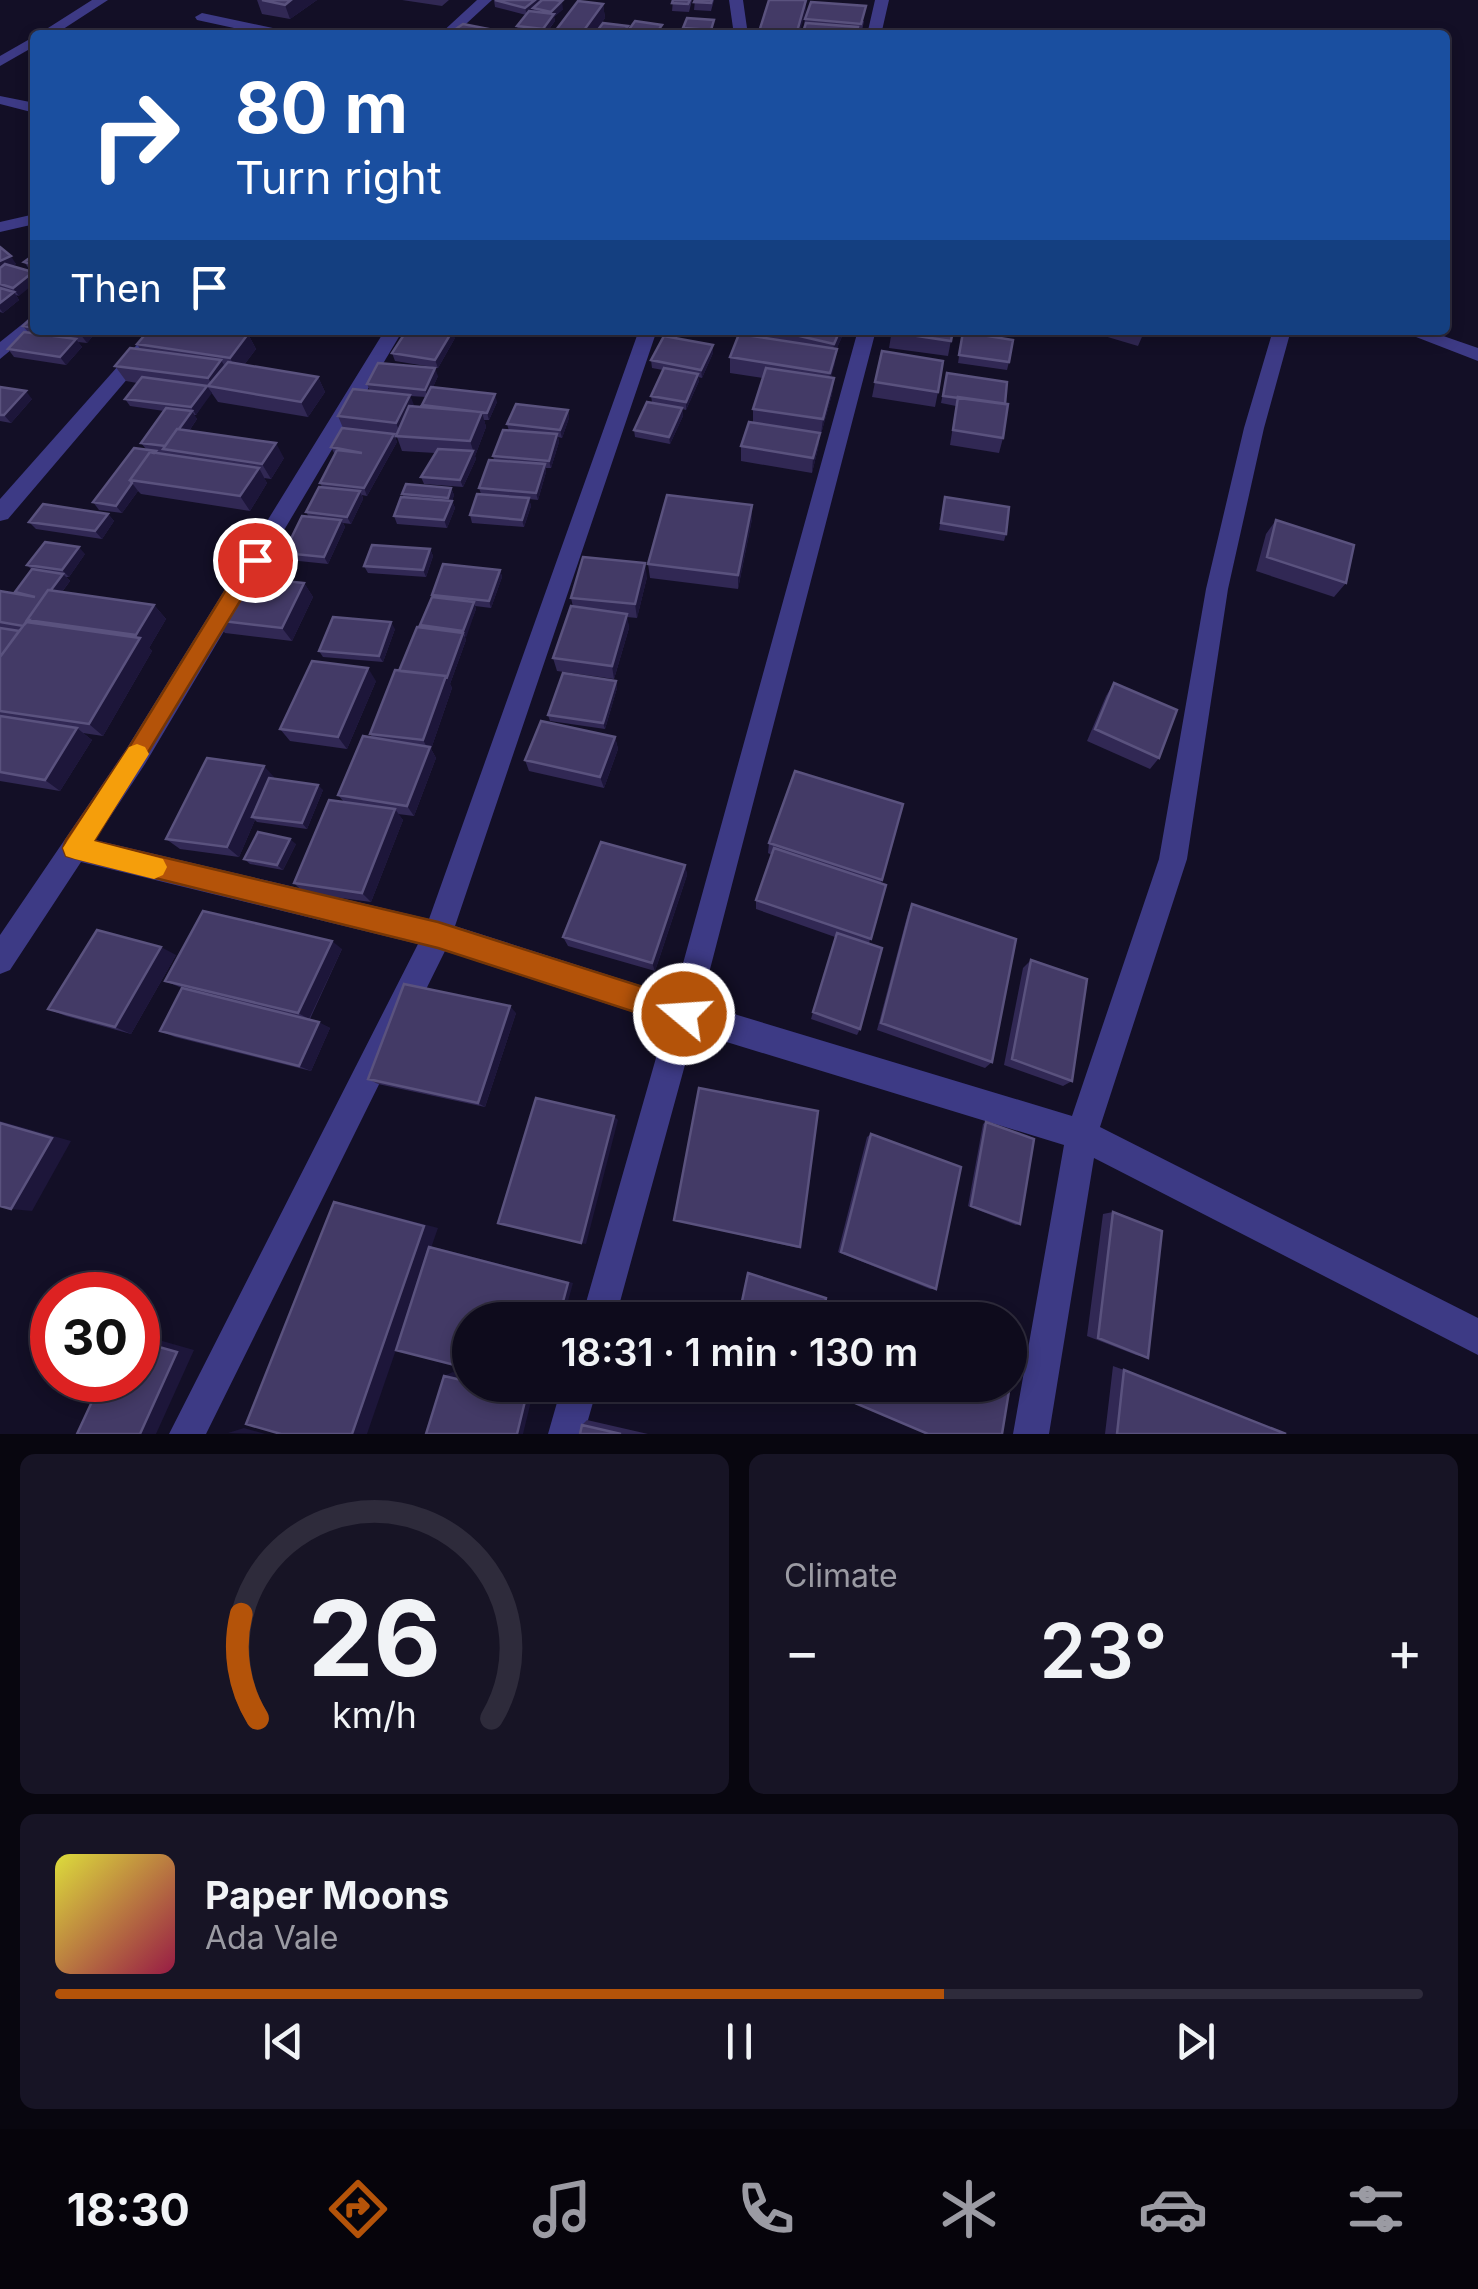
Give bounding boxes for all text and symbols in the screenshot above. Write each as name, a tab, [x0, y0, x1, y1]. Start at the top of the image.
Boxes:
text: 80 m	[235, 65, 408, 150]
icon: right	[70, 70, 200, 200]
text: Turn right	[235, 150, 442, 205]
icon: arrive	[182, 260, 237, 315]
text: Then	[70, 265, 162, 311]
pin	[213, 518, 298, 603]
icon: arrive	[228, 533, 283, 588]
position arrow	[632, 962, 736, 1066]
speed limit sign: 30	[30, 1272, 160, 1402]
text: 18:31 · 1 min · 130 m	[561, 1329, 918, 1375]
text: Climate	[784, 1556, 898, 1595]
text: 26	[308, 1575, 441, 1701]
text: 23°	[1039, 1605, 1168, 1696]
text: −	[784, 1618, 820, 1684]
text: +	[1387, 1618, 1423, 1684]
text: km/h	[332, 1693, 417, 1737]
text: Paper Moons	[205, 1872, 449, 1918]
text: Ada Vale	[205, 1918, 338, 1957]
icon: previous	[256, 2014, 311, 2069]
icon: pause	[712, 2014, 767, 2069]
icon: next	[1168, 2014, 1223, 2069]
icon: directions	[323, 2174, 393, 2244]
icon: music	[527, 2174, 597, 2244]
icon: phone	[731, 2174, 801, 2244]
icon: climate	[934, 2174, 1004, 2244]
icon: car	[1138, 2174, 1208, 2244]
icon: filters	[1341, 2174, 1411, 2244]
text: 18:30	[67, 2182, 190, 2237]

